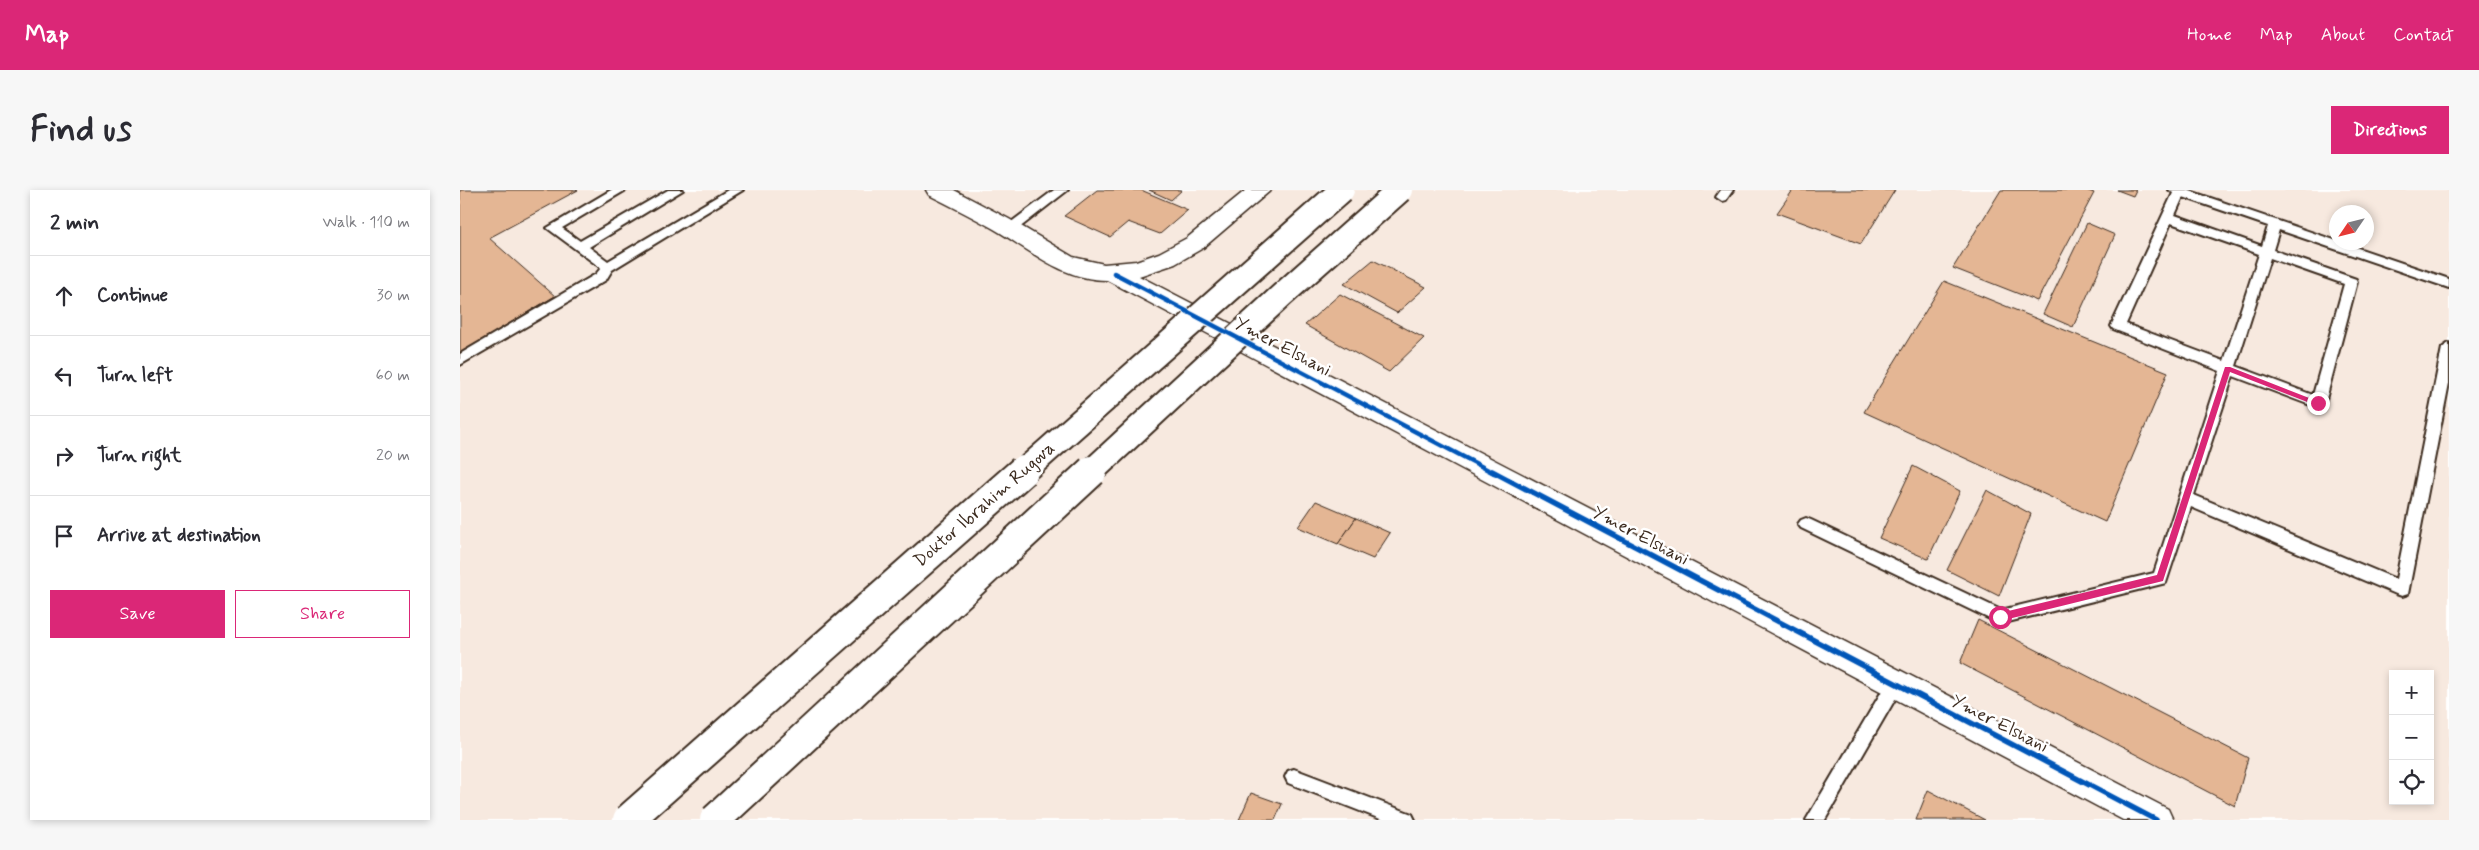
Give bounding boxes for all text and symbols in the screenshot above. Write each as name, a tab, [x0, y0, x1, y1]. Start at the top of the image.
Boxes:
text: Map	[25, 20, 69, 51]
text: Home	[2187, 23, 2232, 47]
text: Map	[2260, 23, 2293, 47]
text: About	[2321, 23, 2365, 47]
text: Contact	[2393, 23, 2454, 47]
button: Directions	[2331, 106, 2449, 154]
text: Find us	[30, 107, 132, 153]
north arrow	[2329, 205, 2374, 250]
text: 2 min	[50, 209, 99, 237]
text: Walk · 110 m	[322, 212, 410, 233]
icon: ahead	[50, 282, 78, 310]
text: Continue	[97, 283, 168, 308]
text: 30 m	[377, 285, 410, 306]
street label: Ymer Elshani	[1230, 311, 1335, 382]
icon: left	[50, 362, 78, 390]
text: Turn left	[97, 363, 173, 388]
text: 60 m	[376, 365, 410, 386]
route end	[2307, 392, 2330, 415]
street label: Doktor Ibrahim Rugova	[909, 437, 1060, 573]
icon: right	[50, 442, 78, 470]
text: Turn right	[97, 443, 181, 468]
text: 20 m	[376, 445, 410, 466]
street label: Ymer Elshani	[1588, 500, 1693, 571]
icon: arrive	[50, 522, 78, 550]
text: Arrive at destination	[97, 523, 261, 548]
button: Save	[50, 590, 225, 638]
button: Share	[235, 590, 410, 638]
route start	[1989, 606, 2012, 629]
map controls	[2389, 670, 2434, 805]
button: +	[2389, 670, 2434, 715]
street label: Ymer Elshani	[1947, 689, 2052, 759]
button: −	[2389, 715, 2434, 760]
button: locate	[2389, 760, 2434, 805]

